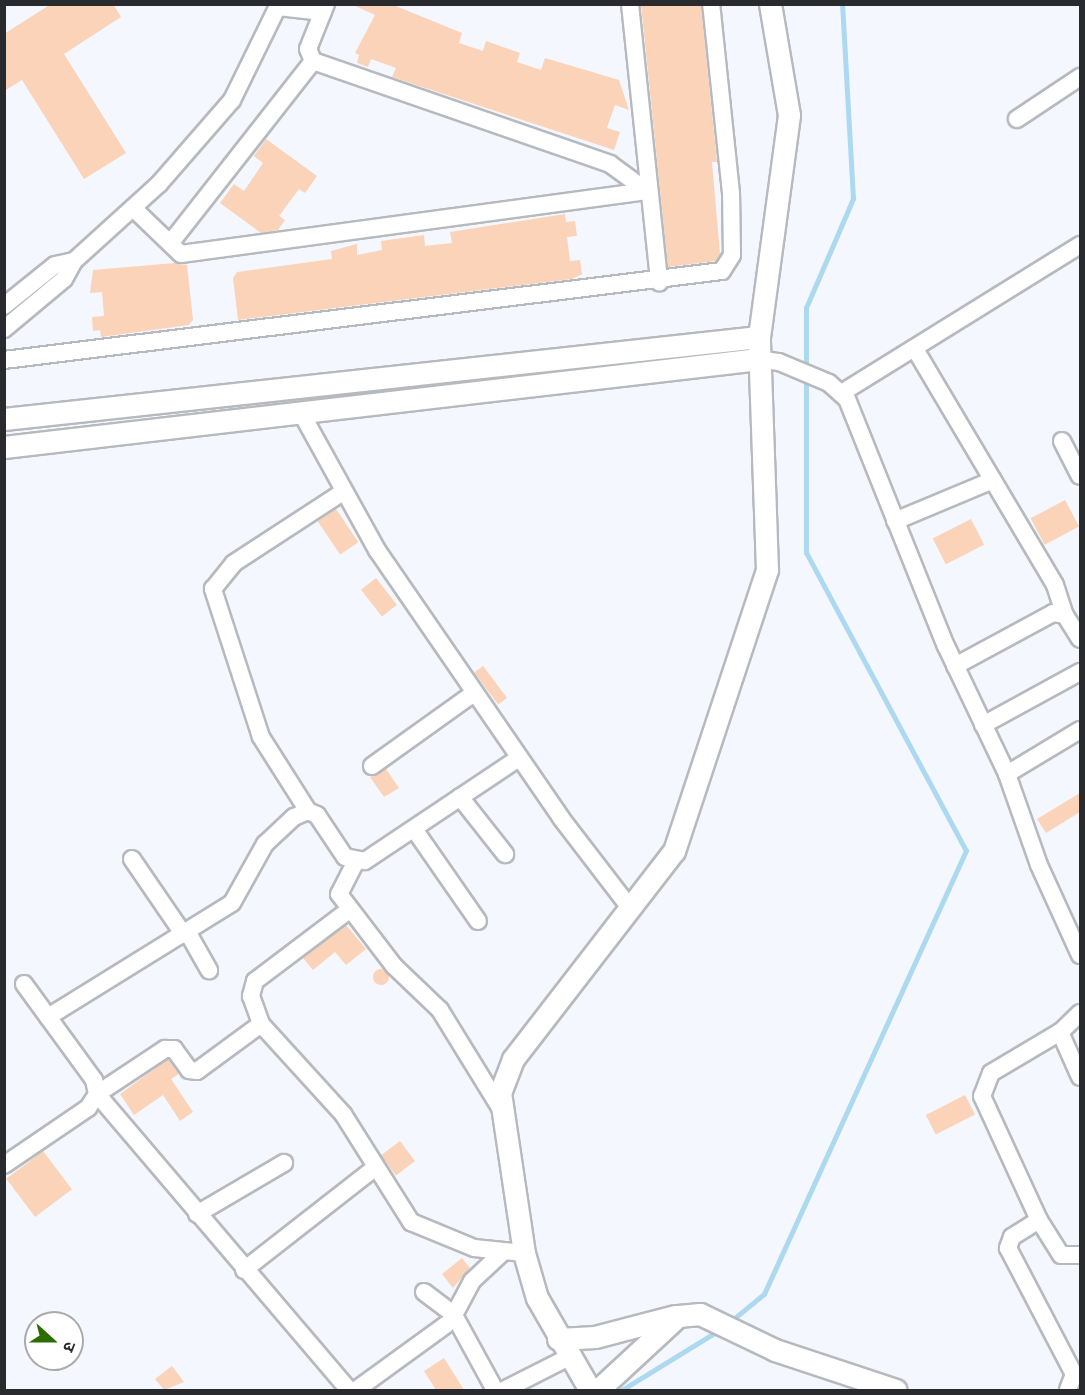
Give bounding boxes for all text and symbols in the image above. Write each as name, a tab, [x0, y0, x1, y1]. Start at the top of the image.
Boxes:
north arrow	[24, 1311, 84, 1371]
text: उ	[59, 1339, 80, 1355]

